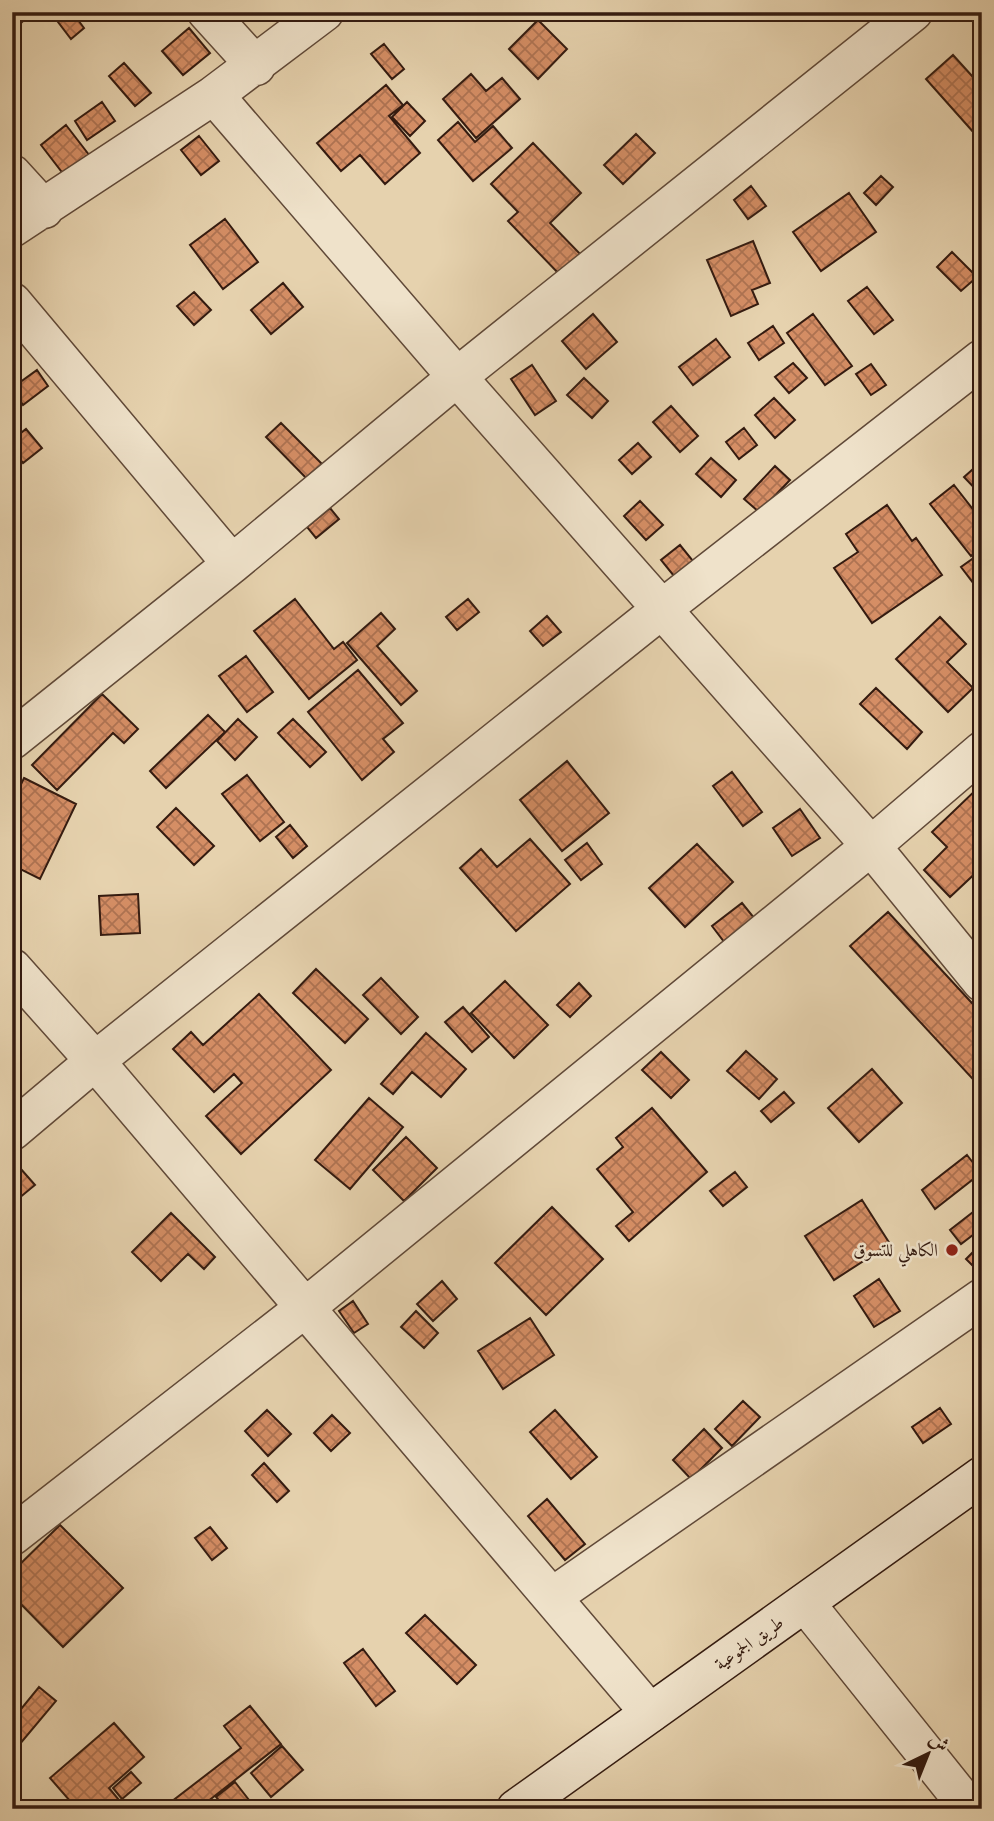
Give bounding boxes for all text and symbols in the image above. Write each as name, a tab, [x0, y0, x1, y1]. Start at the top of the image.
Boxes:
place label: الكاهلي للتسوق	[853, 1239, 938, 1267]
marker: الكاهلي للتسوق	[944, 1242, 960, 1258]
street label: طريق الجموعية	[710, 1611, 788, 1676]
north arrow	[892, 1720, 962, 1790]
text: ش	[925, 1727, 954, 1757]

